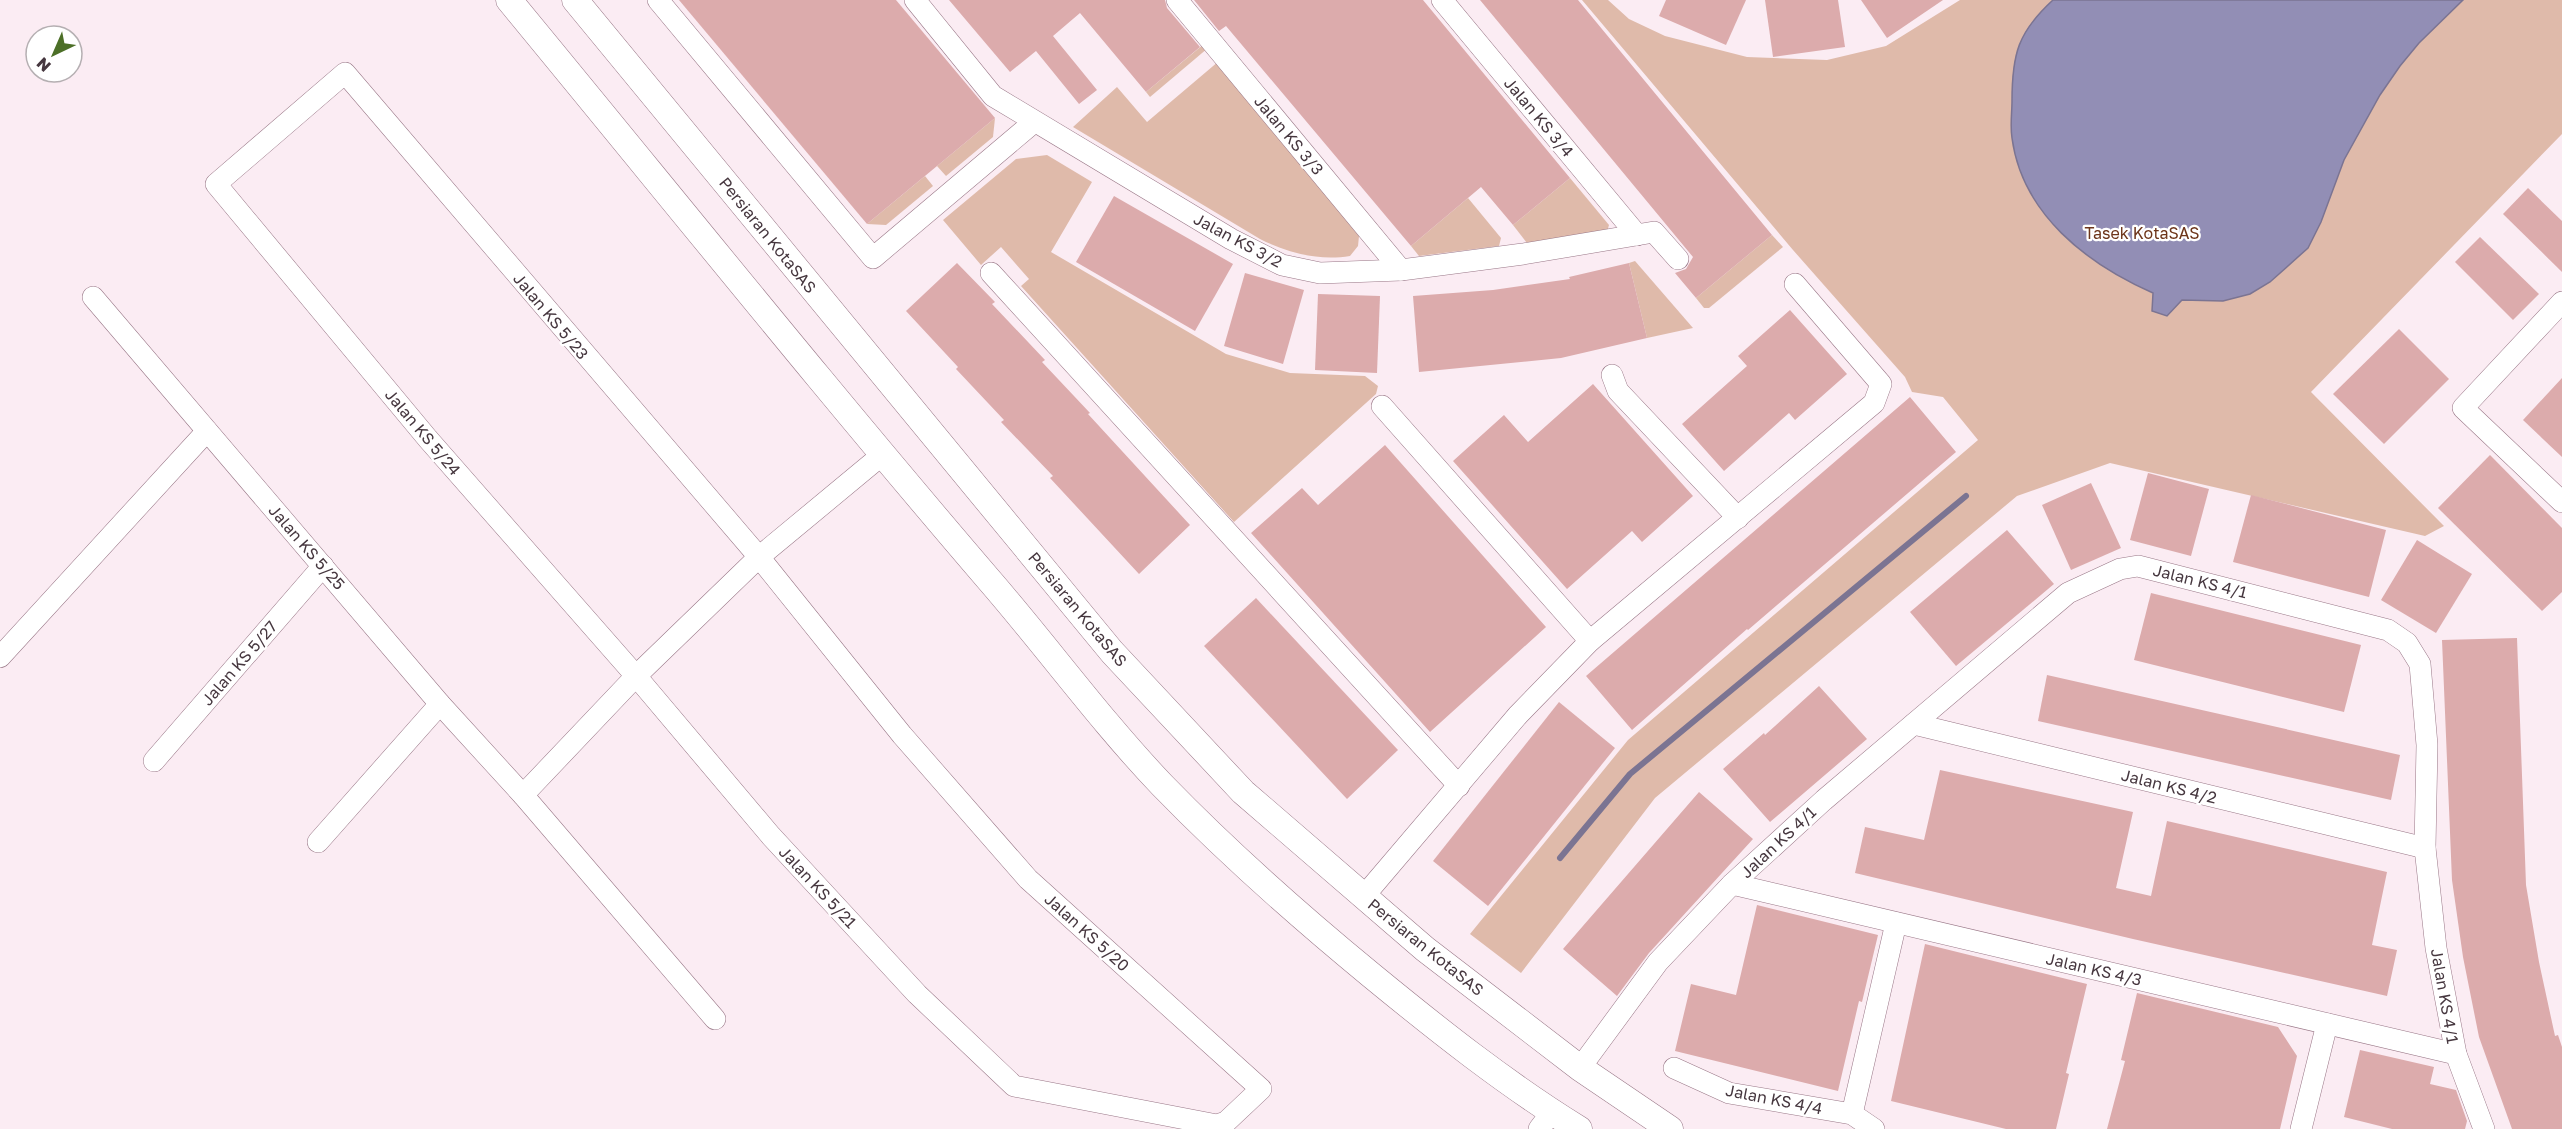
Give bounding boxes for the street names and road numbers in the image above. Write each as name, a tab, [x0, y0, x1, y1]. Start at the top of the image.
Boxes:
street label: Jalan KS 3/4	[1500, 73, 1578, 161]
street label: Jalan KS 3/3	[1250, 91, 1328, 179]
street label: Persiaran KotaSAS	[715, 173, 821, 297]
street label: Jalan KS 3/2	[1190, 208, 1286, 272]
street label: Jalan KS 5/23	[509, 269, 593, 363]
street label: Jalan KS 5/24	[381, 385, 465, 479]
street label: Jalan KS 5/25	[265, 500, 349, 594]
street label: Persiaran KotaSAS	[1024, 548, 1132, 670]
street label: Jalan KS 4/1	[2151, 560, 2249, 602]
street label: Jalan KS 5/27	[197, 617, 281, 709]
street label: Jalan KS 4/2	[2119, 764, 2219, 808]
street label: Jalan KS 4/1	[1736, 802, 1820, 882]
street label: Jalan KS 5/21	[775, 842, 861, 932]
street label: Jalan KS 5/20	[1041, 889, 1133, 975]
street label: Persiaran KotaSAS	[1364, 894, 1488, 1000]
street label: Jalan KS 4/1	[2427, 947, 2463, 1045]
street label: Jalan KS 4/3	[2044, 948, 2144, 990]
street label: Jalan KS 4/4	[1724, 1080, 1824, 1118]

